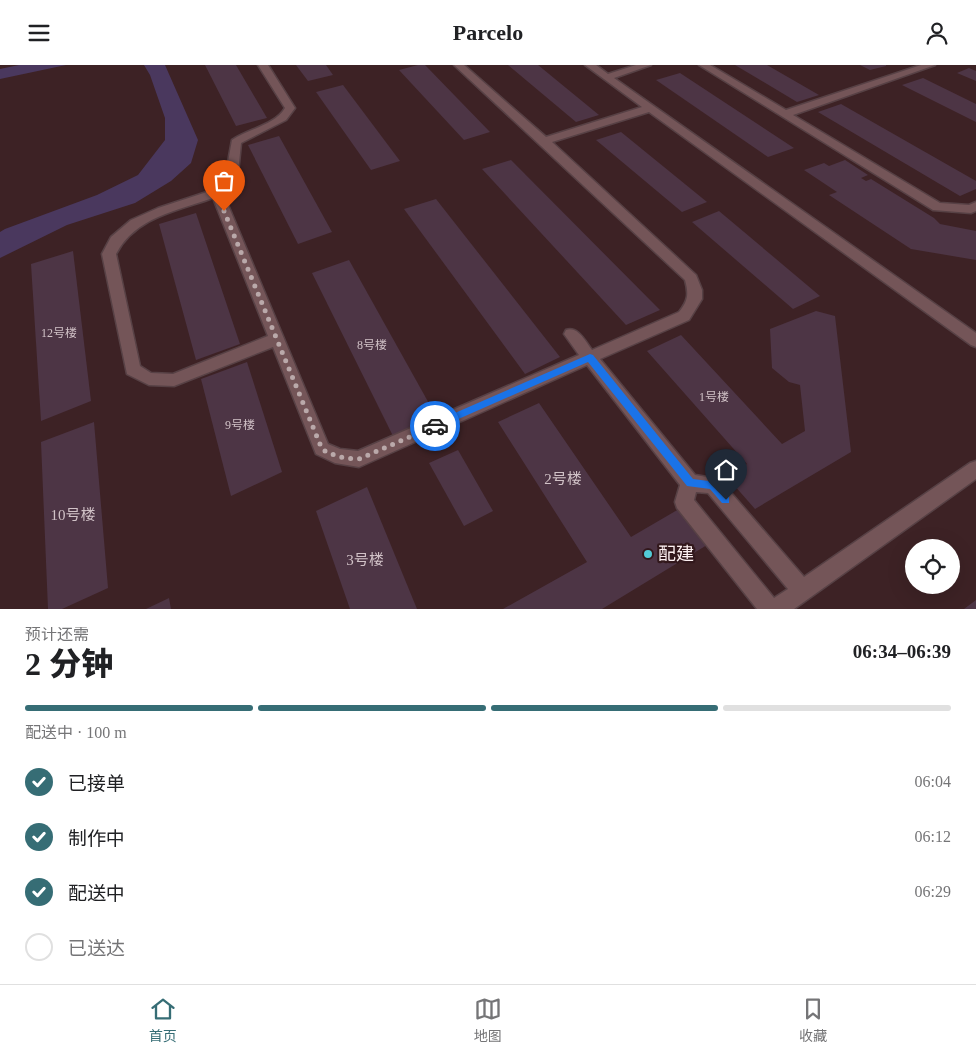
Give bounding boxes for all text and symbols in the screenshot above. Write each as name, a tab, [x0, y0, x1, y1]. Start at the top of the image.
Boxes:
icon: menu	[25, 19, 53, 47]
icon: person	[923, 19, 951, 47]
text: Parcelo	[453, 20, 523, 45]
pin	[203, 160, 245, 211]
icon: bag	[210, 167, 238, 195]
house number: 12号楼	[41, 326, 77, 340]
house number: 8号楼	[357, 338, 387, 352]
house number: 1号楼	[699, 390, 729, 404]
courier	[410, 401, 460, 451]
icon: car	[421, 412, 449, 440]
house number: 9号楼	[225, 418, 255, 432]
pin	[705, 449, 747, 500]
icon: home	[712, 456, 740, 484]
house number: 2号楼	[544, 471, 582, 487]
house number: 10号楼	[50, 507, 96, 523]
map controls	[905, 539, 960, 594]
button: locate	[905, 539, 960, 594]
place label: 配建	[658, 544, 694, 564]
marker: 配建	[642, 548, 654, 560]
house number: 3号楼	[346, 552, 384, 568]
text: 预计还需	[25, 626, 89, 643]
text: 06:34–06:39	[853, 641, 951, 662]
text: 2 分钟	[25, 646, 113, 682]
text: 配送中 · 100 m	[25, 724, 127, 741]
icon: check	[25, 768, 53, 796]
text: 已接单	[68, 773, 125, 794]
text: 06:04	[915, 773, 951, 790]
icon: check	[25, 823, 53, 851]
text: 制作中	[68, 828, 125, 849]
text: 06:12	[915, 828, 951, 845]
icon: check	[25, 878, 53, 906]
text: 配送中	[68, 883, 125, 904]
text: 06:29	[915, 883, 951, 900]
text: 已送达	[68, 938, 125, 959]
tab: 首页	[149, 995, 177, 1045]
tab: 地图	[474, 995, 502, 1045]
tab: 收藏	[799, 995, 827, 1045]

